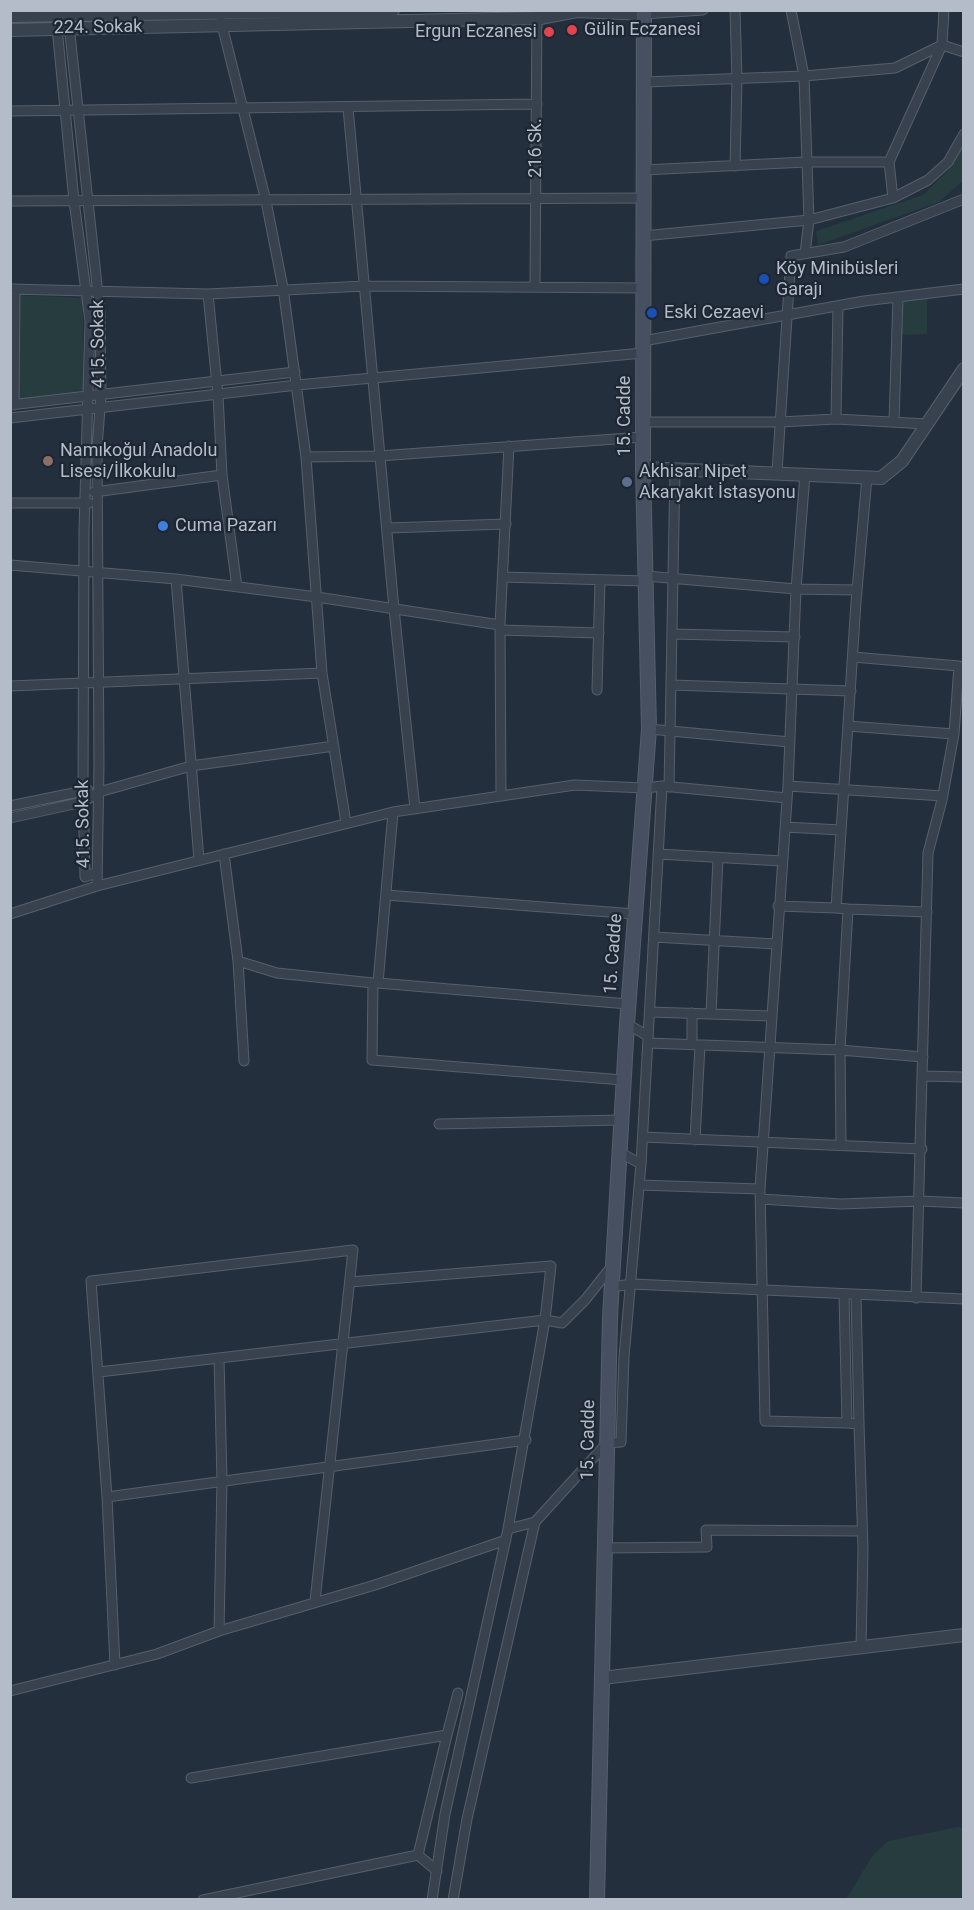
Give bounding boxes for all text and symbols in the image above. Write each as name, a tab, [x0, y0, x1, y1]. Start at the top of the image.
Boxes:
street label: 224. Sokak	[54, 16, 142, 40]
place label: Gülin Eczanesi	[584, 19, 701, 41]
place label: Ergun Eczanesi	[415, 21, 537, 43]
marker: Gülin Eczanesi	[565, 23, 579, 37]
marker: Ergun Eczanesi	[542, 25, 556, 39]
street label: 216 Sk.	[525, 118, 547, 178]
place label: Köy Minibüsleri Garajı	[776, 258, 898, 300]
marker: Köy Minibüsleri Garajı	[757, 272, 771, 286]
street label: 415. Sokak	[87, 300, 111, 388]
place label: Eski Cezaevi	[664, 302, 764, 324]
marker: Eski Cezaevi	[645, 306, 659, 320]
street label: 15. Cadde	[614, 376, 636, 456]
place label: Namıkoğul Anadolu Lisesi/İlkokulu	[60, 440, 217, 482]
marker: Namıkoğul Anadolu Lisesi/İlkokulu	[41, 454, 55, 468]
place label: Akhisar Nipet Akaryakıt İstasyonu	[639, 461, 796, 504]
marker: Akhisar Nipet Akaryakıt İstasyonu	[620, 475, 634, 489]
place label: Cuma Pazarı	[175, 515, 277, 537]
marker: Cuma Pazarı	[156, 519, 170, 533]
street label: 415. Sokak	[72, 780, 96, 868]
street label: 15. Cadde	[600, 913, 628, 995]
street label: 15. Cadde	[577, 1399, 601, 1481]

